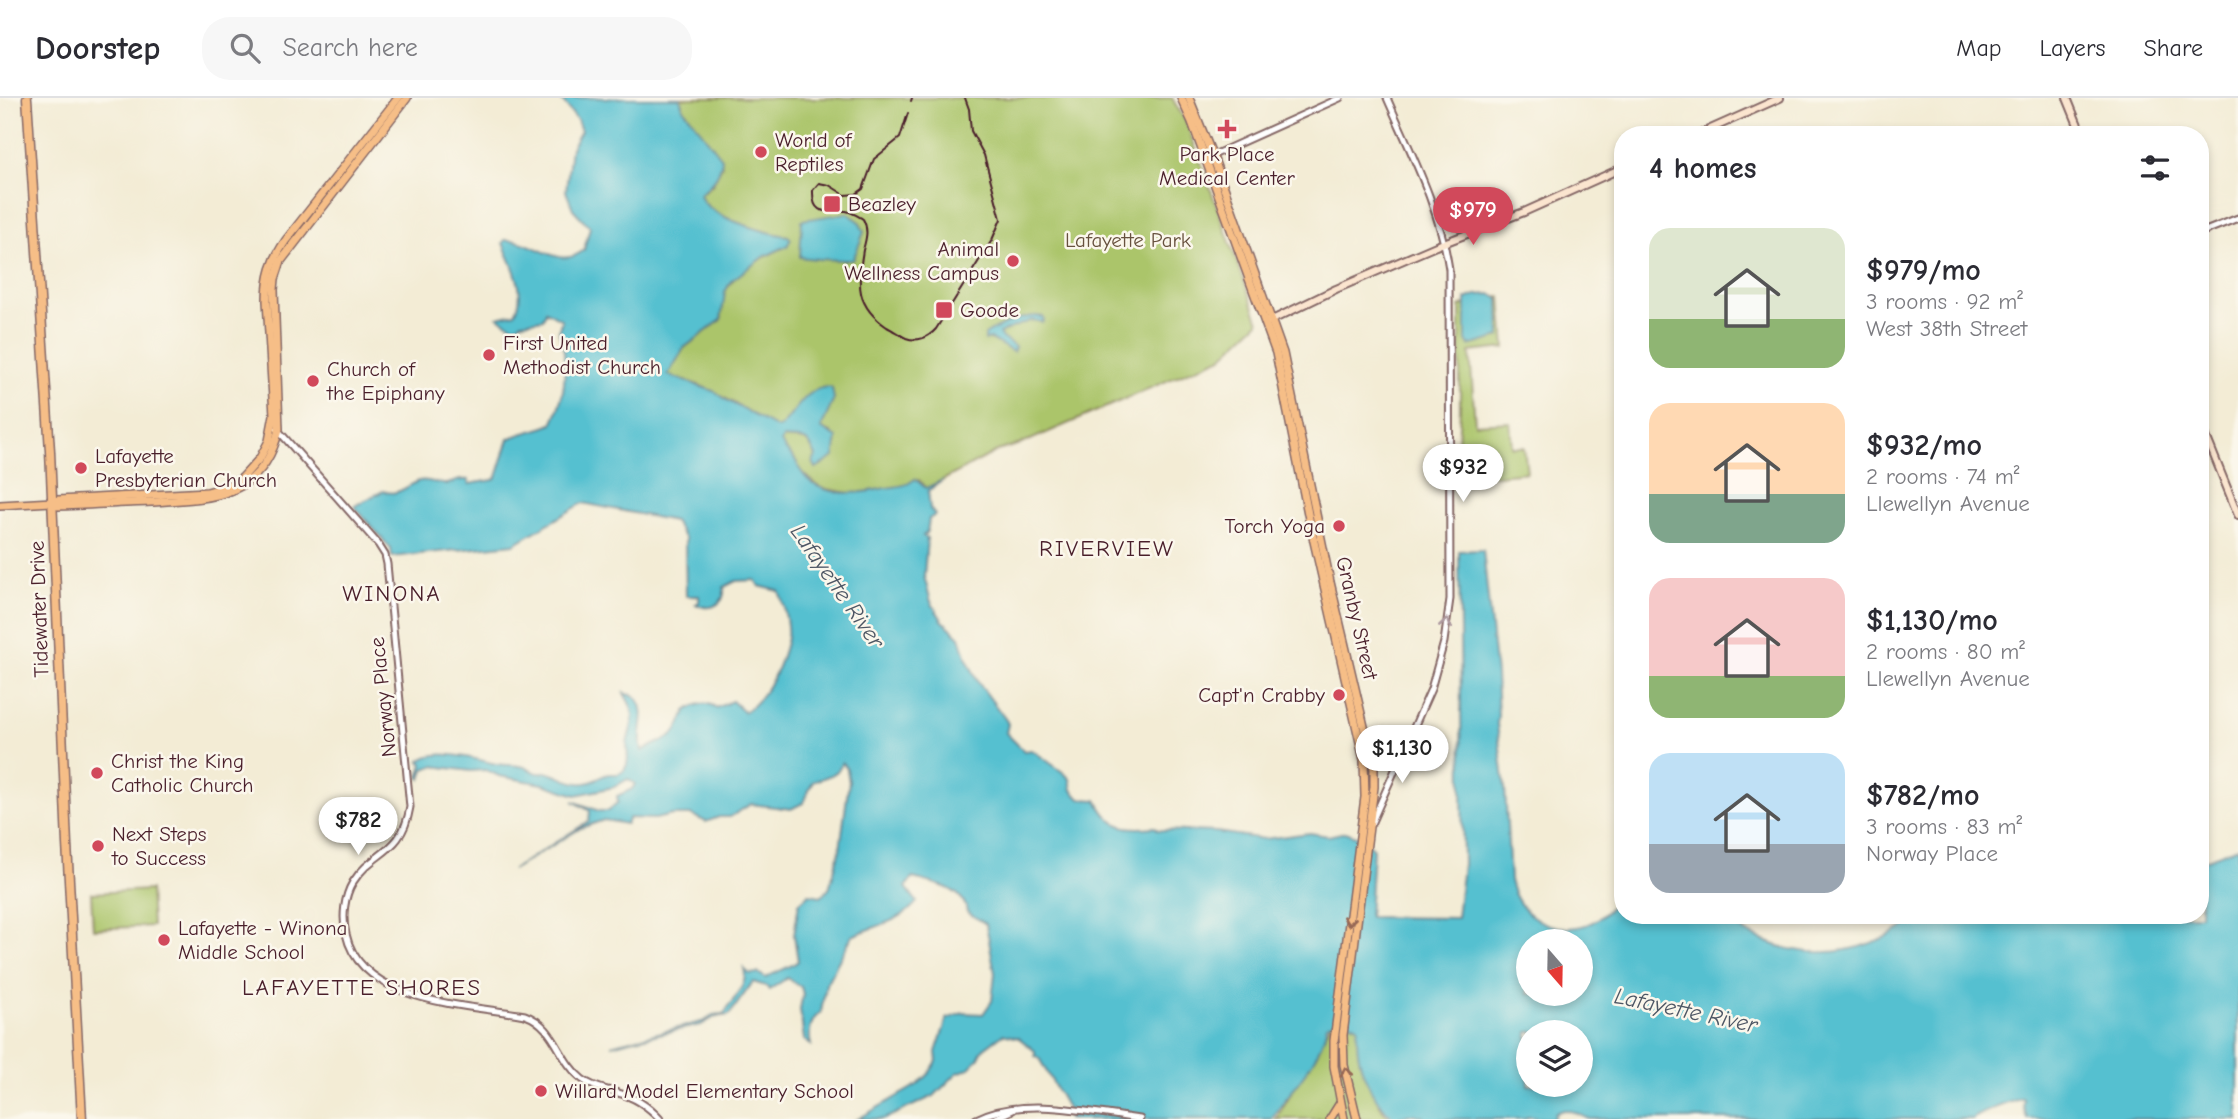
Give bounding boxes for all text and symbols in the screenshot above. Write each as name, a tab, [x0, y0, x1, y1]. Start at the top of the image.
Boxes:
search box	[202, 17, 692, 80]
text: Doorstep	[35, 29, 160, 67]
icon: search	[226, 29, 264, 67]
text: Search here	[282, 33, 418, 63]
text: Map	[1956, 34, 2002, 62]
text: Layers	[2040, 34, 2105, 62]
text: Share	[2143, 34, 2203, 62]
marker: Park Place Medical Center	[1217, 119, 1237, 139]
place label: World of Reptiles	[775, 128, 853, 176]
place label: Park Place Medical Center	[1159, 142, 1296, 190]
marker: World of Reptiles	[753, 144, 769, 160]
icon: filters	[2136, 149, 2174, 187]
text: 4 homes	[1649, 151, 1756, 186]
pin: $979	[1432, 188, 1514, 247]
place label: Beazley	[848, 192, 917, 216]
marker: Beazley	[822, 194, 842, 214]
text: $979	[1449, 196, 1497, 223]
park label: Lafayette Park	[1065, 228, 1191, 252]
place label: Animal Wellness Campus	[844, 237, 999, 285]
marker: Animal Wellness Campus	[1005, 253, 1021, 269]
text: $979/mo	[1866, 253, 1981, 288]
icon: home	[1705, 256, 1789, 340]
text: 3 rooms · 92 m²	[1866, 288, 2023, 315]
place label: Goode	[960, 298, 1019, 322]
marker: Goode	[934, 300, 954, 320]
text: West 38th Street	[1866, 315, 2027, 342]
place label: First United Methodist Church	[503, 331, 661, 379]
marker: First United Methodist Church	[481, 347, 497, 363]
place label: Church of the Epiphany	[326, 357, 445, 405]
marker: Church of the Epiphany	[305, 373, 321, 389]
text: $932/mo	[1866, 428, 1982, 463]
icon: home	[1705, 431, 1789, 515]
place label: Lafayette Presbyterian Church	[95, 444, 277, 492]
pin: $932	[1422, 444, 1504, 504]
text: $932	[1439, 453, 1487, 480]
marker: Lafayette Presbyterian Church	[73, 460, 89, 476]
text: 2 rooms · 74 m²	[1866, 463, 2019, 490]
text: Llewellyn Avenue	[1866, 490, 2030, 517]
place label: Torch Yoga	[1224, 514, 1325, 538]
marker: Torch Yoga	[1331, 518, 1347, 534]
water label: Lafayette River	[785, 519, 891, 654]
district label: RIVERVIEW	[1039, 535, 1175, 562]
street label: Tidewater Drive	[25, 540, 53, 678]
street label: Granby Street	[1331, 554, 1383, 683]
district label: WINONA	[342, 580, 442, 607]
text: $1,130/mo	[1866, 603, 1998, 638]
icon: home	[1705, 606, 1789, 690]
one-way arrow	[1439, 617, 1454, 629]
street label: Norway Place	[365, 636, 401, 758]
text: 2 rooms · 80 m²	[1866, 638, 2025, 665]
text: Llewellyn Avenue	[1866, 665, 2030, 692]
place label: Capt'n Crabby	[1198, 683, 1326, 707]
marker: Capt'n Crabby	[1331, 687, 1347, 703]
pin: $1,130	[1345, 726, 1459, 785]
text: $1,130	[1372, 734, 1432, 761]
place label: Christ the King Catholic Church	[111, 749, 254, 797]
marker: Christ the King Catholic Church	[89, 765, 105, 781]
text: $782/mo	[1866, 778, 1980, 813]
icon: home	[1705, 781, 1789, 865]
pin: $782	[317, 798, 399, 857]
text: $782	[335, 806, 381, 833]
text: 3 rooms · 83 m²	[1866, 813, 2022, 840]
place label: Next Steps to Success	[111, 822, 207, 870]
marker: Next Steps to Success	[90, 838, 106, 854]
text: Norway Place	[1866, 840, 1998, 867]
one-way arrow	[1341, 915, 1356, 927]
place label: Lafayette - Winona Middle School	[178, 916, 347, 964]
north arrow	[1516, 929, 1592, 1006]
map controls	[1516, 929, 1593, 1097]
marker: Lafayette - Winona Middle School	[156, 932, 172, 948]
district label: LAFAYETTE SHORES	[242, 974, 482, 1001]
water label: Lafayette River	[1612, 982, 1761, 1039]
button: layers	[1516, 1020, 1593, 1097]
one-way arrow	[1339, 1066, 1354, 1078]
place label: Willard Model Elementary School	[555, 1079, 854, 1103]
marker: Willard Model Elementary School	[533, 1083, 549, 1099]

